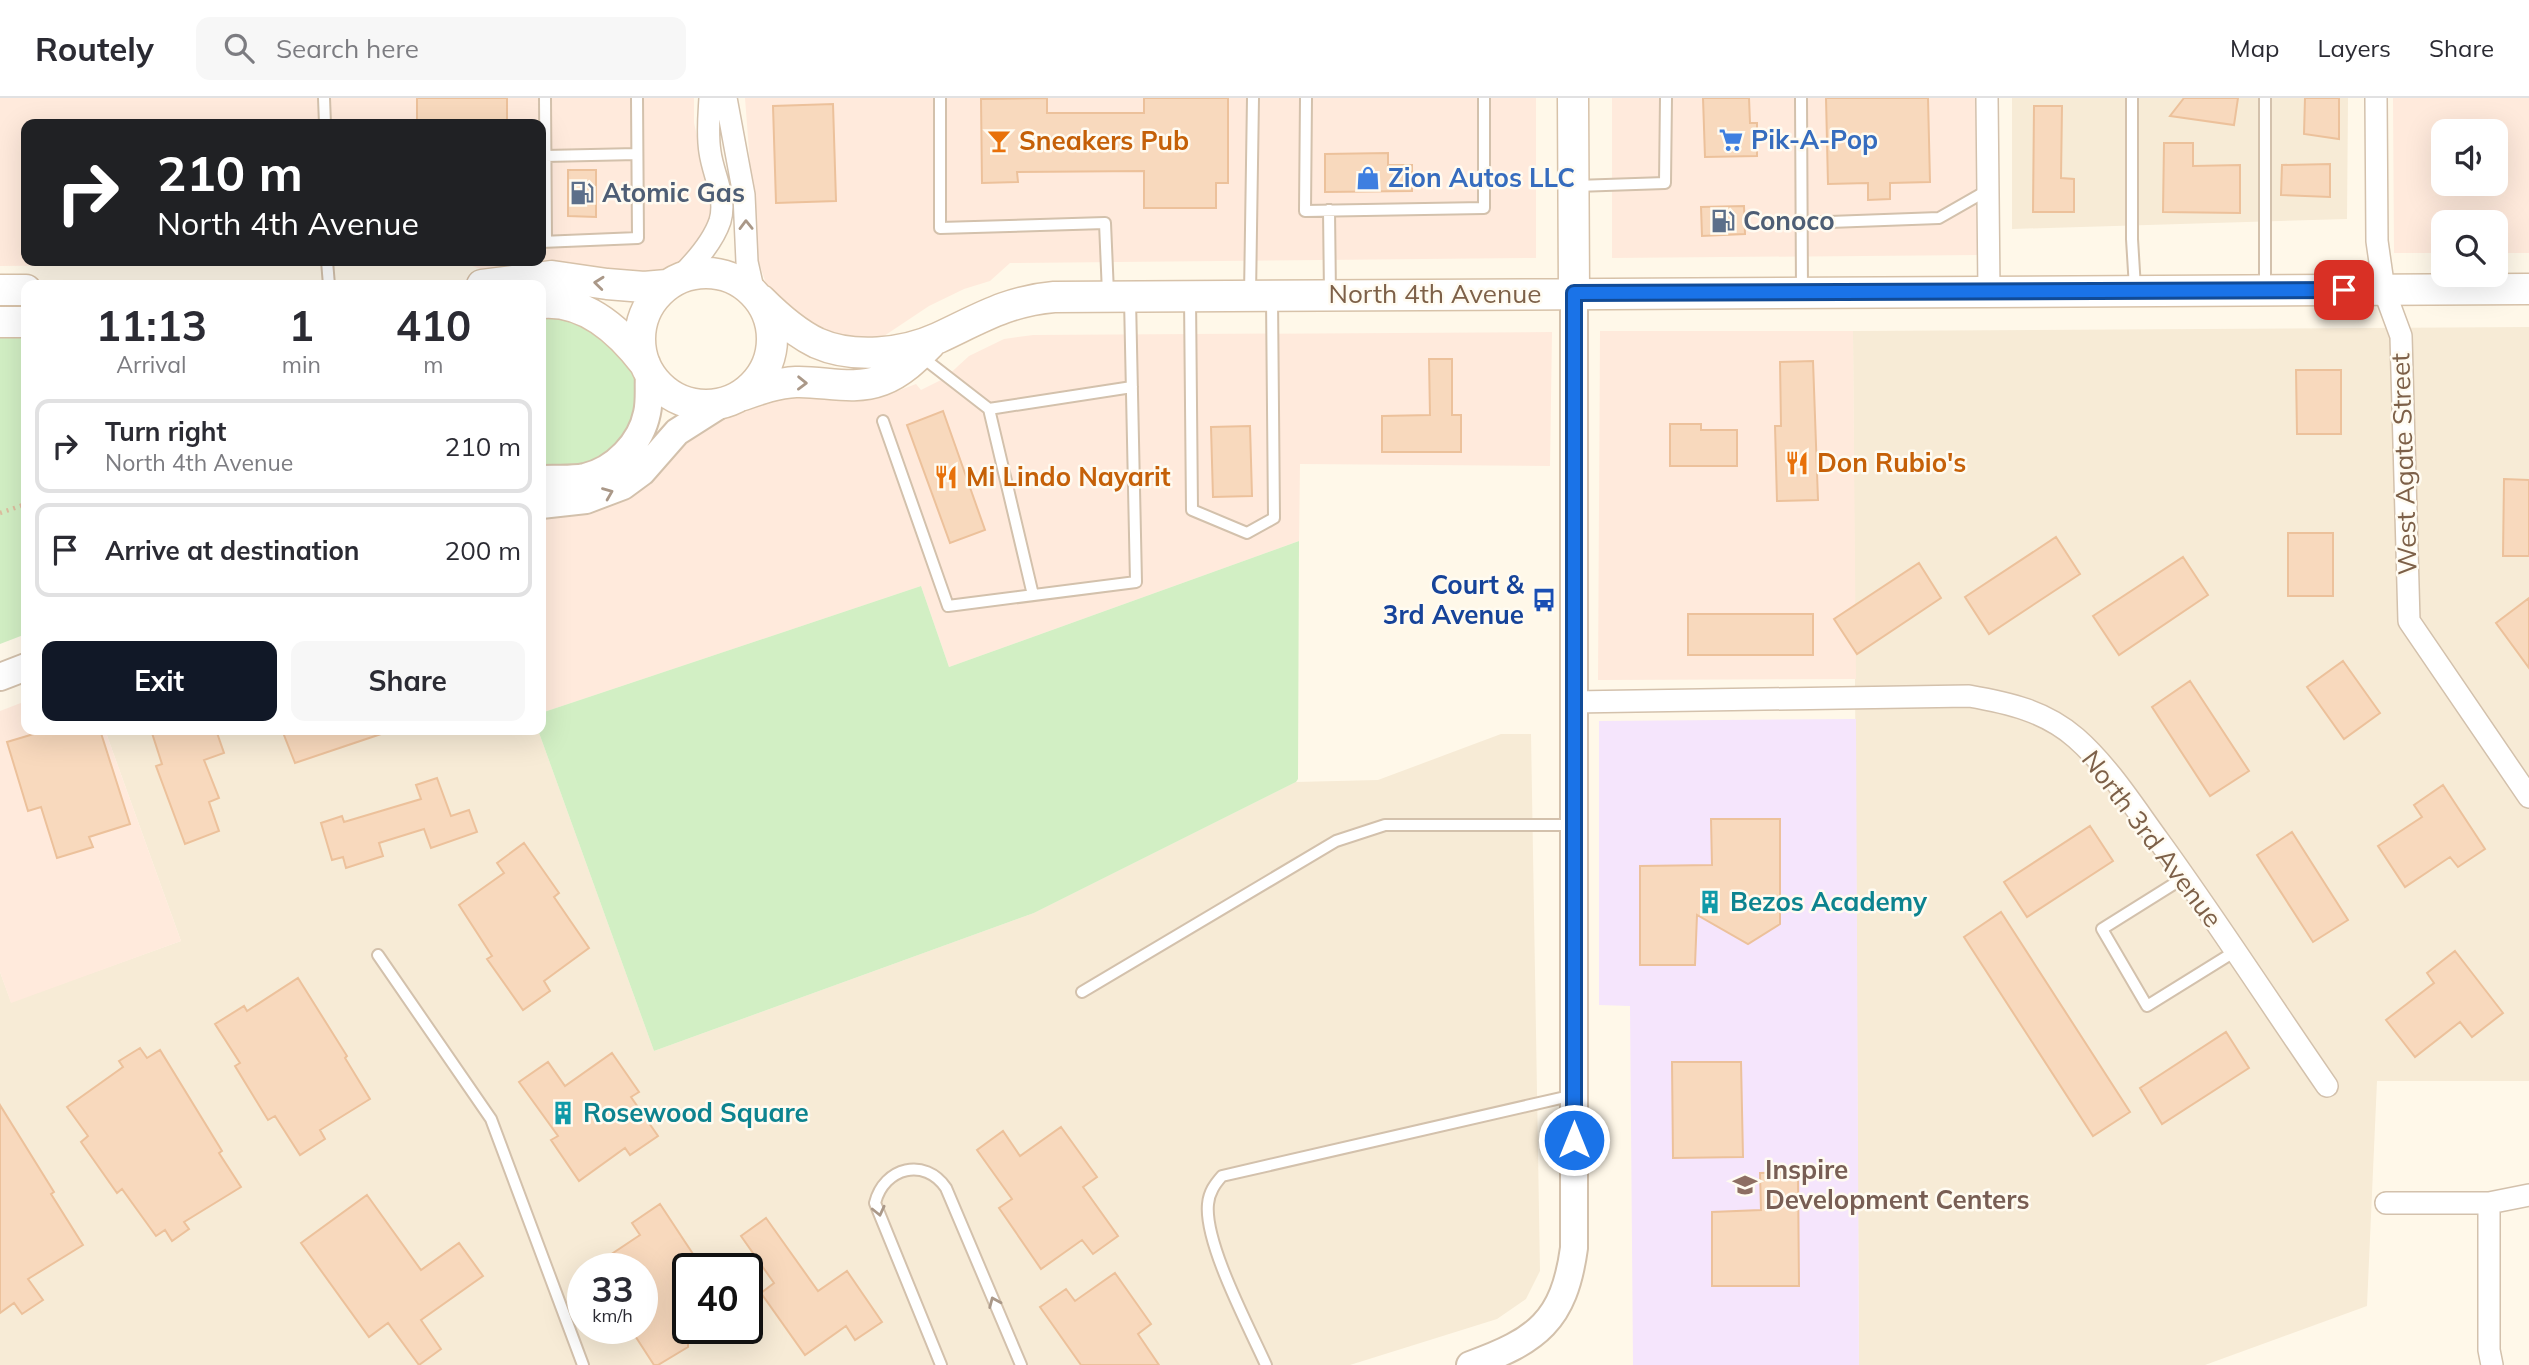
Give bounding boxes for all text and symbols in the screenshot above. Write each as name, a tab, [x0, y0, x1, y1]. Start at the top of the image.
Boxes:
search box	[196, 17, 686, 80]
text: Routely	[35, 28, 154, 69]
icon: search	[220, 29, 258, 67]
text: Search here	[276, 32, 419, 65]
text: Map	[2230, 33, 2279, 63]
text: Layers	[2317, 33, 2391, 63]
text: Share	[2429, 33, 2494, 63]
map controls	[2431, 119, 2508, 287]
button: sound	[2431, 119, 2508, 196]
place label: Pik-A-Pop	[1751, 123, 1878, 156]
place label: Sneakers Pub	[1019, 124, 1189, 157]
supermarket icon: Pik-A-Pop	[1717, 126, 1745, 154]
bar icon: Sneakers Pub	[985, 127, 1013, 155]
text: 210 m	[157, 142, 303, 203]
icon: right	[42, 147, 133, 238]
place label: Zion Autos LLC	[1388, 161, 1575, 194]
shop icon: Zion Autos LLC	[1354, 164, 1382, 192]
place label: Atomic Gas	[602, 176, 745, 209]
fuel station icon: Atomic Gas	[568, 179, 596, 207]
text: North 4th Avenue	[157, 203, 419, 243]
place label: Conoco	[1743, 204, 1835, 237]
fuel station icon: Conoco	[1709, 207, 1737, 235]
button: search	[2431, 210, 2508, 287]
one-way arrow	[738, 219, 753, 230]
pin	[2314, 260, 2374, 320]
icon: arrive	[2325, 271, 2363, 309]
one-way arrow	[593, 276, 604, 291]
street label: North 4th Avenue	[1329, 277, 1541, 310]
text: 11:13	[96, 299, 207, 352]
text: 1	[289, 299, 314, 352]
text: 410	[396, 299, 471, 352]
text: Arrival	[116, 350, 187, 379]
text: min	[282, 350, 321, 379]
text: m	[423, 350, 444, 379]
street label: West Agate Street	[2383, 352, 2424, 576]
one-way arrow	[797, 375, 808, 391]
text: Turn right	[105, 415, 226, 448]
icon: right	[46, 427, 84, 465]
text: 210 m	[445, 430, 521, 463]
place label: Don Rubio's	[1817, 446, 1966, 479]
text: North 4th Avenue	[105, 448, 293, 477]
restaurant icon: Don Rubio's	[1783, 449, 1811, 477]
place label: Mi Lindo Nayarit	[966, 460, 1171, 493]
restaurant icon: Mi Lindo Nayarit	[932, 463, 960, 491]
one-way arrow	[601, 487, 613, 501]
icon: arrive	[46, 531, 84, 569]
text: Arrive at destination	[105, 534, 360, 567]
text: 200 m	[445, 534, 521, 567]
place label: Court & 3rd Avenue	[1383, 568, 1525, 631]
bus stop icon: Court & 3rd Avenue	[1530, 586, 1558, 614]
button: Exit	[42, 641, 277, 721]
button: Share	[291, 641, 525, 721]
street label: North 3rd Avenue	[2075, 744, 2230, 934]
place label: Bezos Academy	[1730, 885, 1928, 918]
building icon: Bezos Academy	[1696, 888, 1724, 916]
place label: Rosewood Square	[583, 1096, 809, 1129]
building icon: Rosewood Square	[549, 1099, 577, 1127]
position arrow	[1537, 1103, 1611, 1177]
place label: Inspire Development Centers	[1765, 1153, 2029, 1216]
school or university icon: Inspire Development Centers	[1731, 1171, 1759, 1199]
one-way arrow	[870, 1204, 885, 1216]
speed limit sign: 40	[672, 1253, 763, 1344]
text: 33	[591, 1267, 634, 1311]
one-way arrow	[988, 1297, 1002, 1309]
text: km/h	[592, 1304, 633, 1327]

